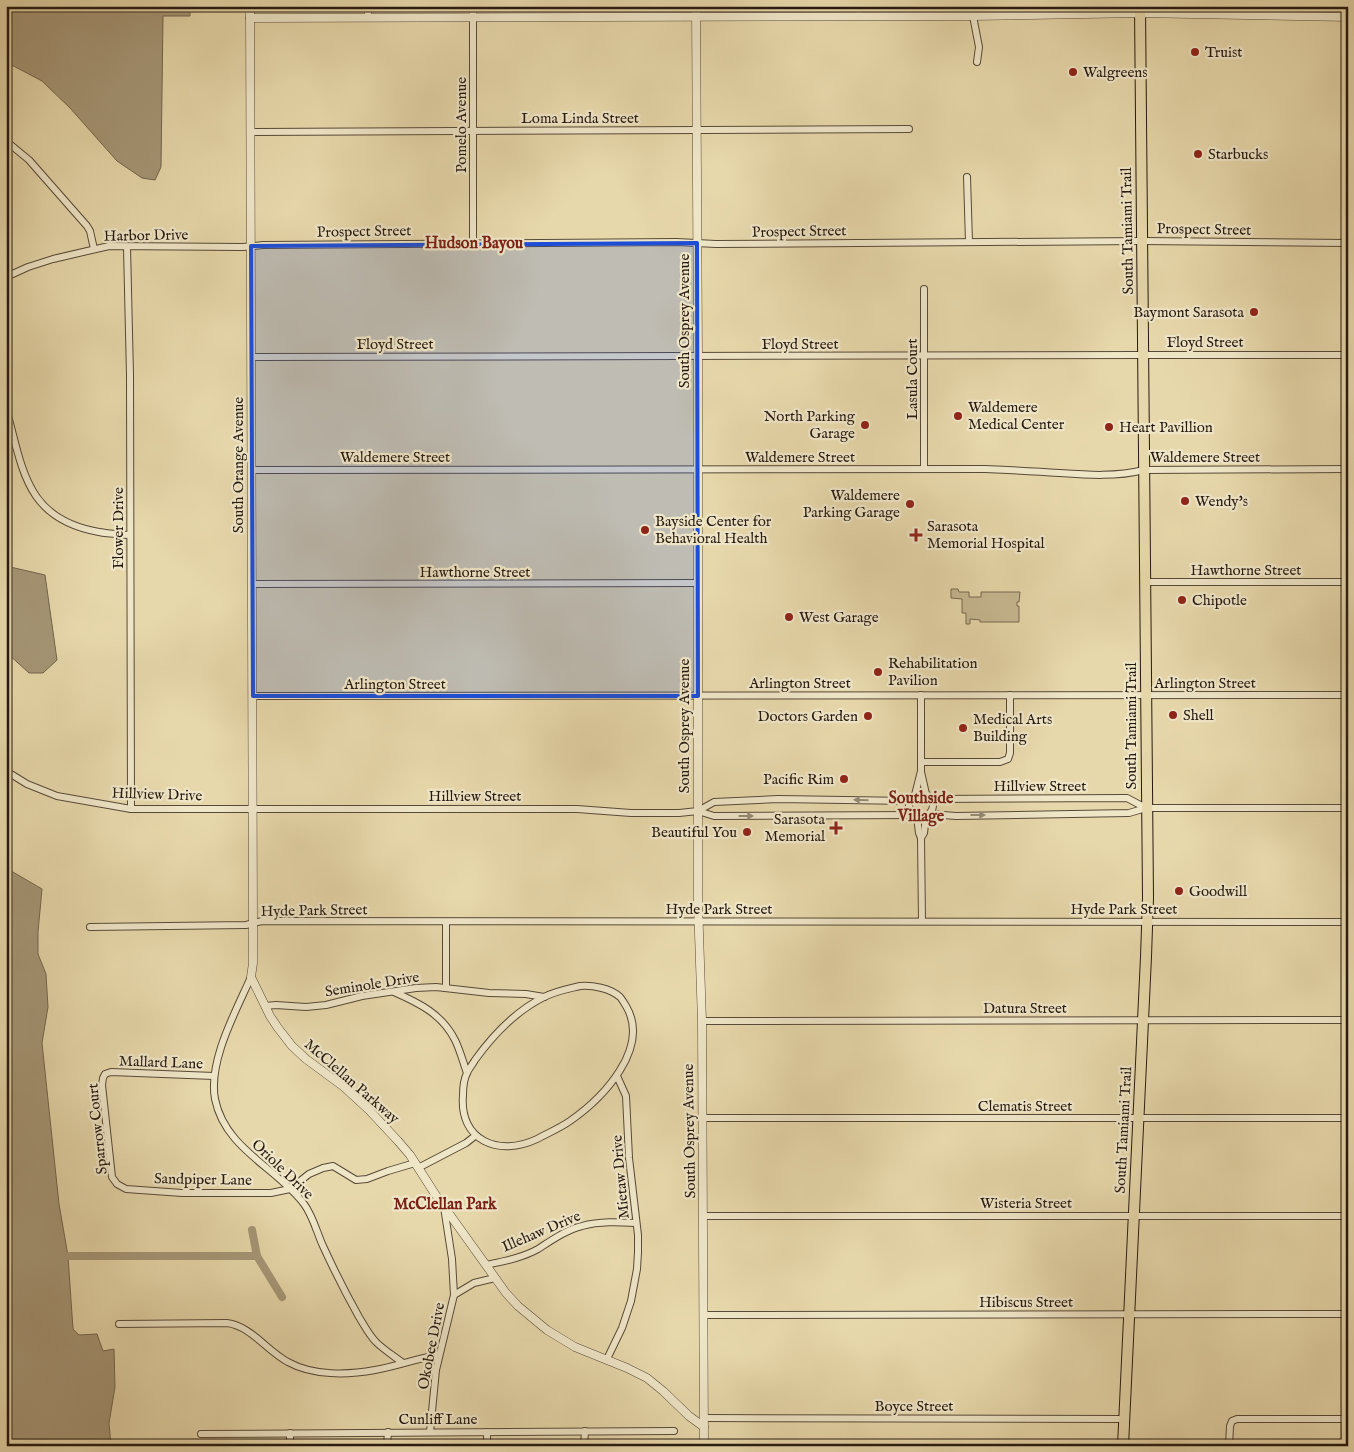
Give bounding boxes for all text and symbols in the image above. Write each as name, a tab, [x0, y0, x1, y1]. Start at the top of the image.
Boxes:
place label: Truist	[1205, 43, 1243, 62]
marker: Truist	[1189, 46, 1201, 58]
place label: Walgreens	[1083, 63, 1148, 82]
marker: Walgreens	[1067, 66, 1079, 78]
street label: Pomelo Avenue	[452, 77, 471, 173]
street label: Loma Linda Street	[521, 109, 639, 128]
place label: Starbucks	[1208, 145, 1268, 164]
marker: Starbucks	[1192, 148, 1204, 160]
street label: South Tamiami Trail	[1117, 166, 1138, 295]
street label: Prospect Street	[1156, 219, 1251, 240]
street label: Prospect Street	[317, 221, 412, 242]
street label: Prospect Street	[752, 221, 847, 242]
street label: Harbor Drive	[104, 225, 189, 246]
district label: Hudson Bayou	[425, 234, 524, 254]
street label: South Osprey Avenue	[675, 254, 694, 388]
place label: Baymont Sarasota	[1133, 303, 1245, 322]
marker: Baymont Sarasota	[1248, 306, 1260, 318]
street label: Floyd Street	[1166, 333, 1244, 352]
street label: Floyd Street	[356, 335, 434, 354]
street label: Floyd Street	[761, 335, 839, 354]
street label: Lasula Court	[903, 338, 922, 420]
street label: South Orange Avenue	[229, 397, 248, 533]
place label: Waldemere Medical Center	[968, 398, 1065, 434]
place label: North Parking Garage	[764, 407, 856, 443]
marker: Waldemere Medical Center	[952, 410, 964, 422]
place label: Heart Pavillion	[1119, 418, 1213, 437]
marker: North Parking Garage	[859, 419, 871, 431]
marker: Heart Pavillion	[1103, 421, 1115, 433]
street label: Waldemere Street	[340, 448, 450, 467]
street label: Waldemere Street	[745, 448, 855, 467]
street label: Waldemere Street	[1150, 448, 1260, 467]
place label: Waldemere Parking Garage	[803, 486, 900, 522]
street label: Flower Drive	[109, 487, 128, 569]
place label: Wendy's	[1195, 492, 1248, 511]
marker: Wendy's	[1179, 495, 1191, 507]
marker: Waldemere Parking Garage	[904, 498, 916, 510]
place label: Bayside Center for Behavioral Health	[655, 512, 772, 548]
place label: Sarasota Memorial Hospital	[927, 517, 1045, 553]
marker: Bayside Center for Behavioral Health	[639, 524, 651, 536]
marker: Sarasota Memorial Hospital	[909, 528, 923, 542]
street label: Hawthorne Street	[1190, 561, 1302, 580]
street label: Hawthorne Street	[419, 563, 531, 582]
place label: Chipotle	[1192, 591, 1247, 610]
marker: Chipotle	[1176, 594, 1188, 606]
place label: West Garage	[799, 608, 879, 627]
marker: West Garage	[783, 611, 795, 623]
place label: Rehabilitation Pavilion	[888, 654, 977, 690]
street label: South Osprey Avenue	[675, 659, 694, 793]
street label: South Tamiami Trail	[1122, 662, 1141, 790]
marker: Rehabilitation Pavilion	[872, 666, 884, 678]
street label: Arlington Street	[748, 674, 851, 693]
street label: Arlington Street	[1153, 674, 1256, 693]
street label: Arlington Street	[343, 675, 446, 694]
place label: Shell	[1183, 706, 1215, 725]
place label: Doctors Garden	[757, 707, 858, 726]
marker: Shell	[1167, 709, 1179, 721]
marker: Doctors Garden	[862, 710, 874, 722]
place label: Medical Arts Building	[973, 710, 1052, 746]
marker: Medical Arts Building	[957, 722, 969, 734]
place label: Pacific Rim	[763, 770, 834, 789]
marker: Pacific Rim	[838, 773, 850, 785]
street label: Hillview Street	[994, 777, 1086, 796]
street label: Hillview Drive	[111, 783, 203, 806]
street label: Hillview Street	[429, 787, 521, 806]
district label: Southside Village	[889, 789, 954, 827]
one-way arrow	[853, 796, 869, 804]
place label: Sarasota Memorial	[764, 810, 826, 846]
one-way arrow	[971, 811, 987, 819]
one-way arrow	[738, 812, 754, 820]
marker: Sarasota Memorial	[829, 821, 843, 835]
place label: Beautiful You	[651, 823, 737, 842]
marker: Beautiful You	[741, 826, 753, 838]
place label: Goodwill	[1189, 882, 1248, 901]
marker: Goodwill	[1173, 885, 1185, 897]
street label: Hyde Park Street	[260, 900, 368, 921]
street label: Hyde Park Street	[666, 900, 772, 919]
street label: Hyde Park Street	[1071, 900, 1177, 919]
street label: Seminole Drive	[324, 968, 421, 1001]
street label: Datura Street	[983, 999, 1067, 1018]
street label: McClellan Parkway	[300, 1035, 404, 1128]
street label: Mallard Lane	[119, 1052, 203, 1073]
street label: South Osprey Avenue	[679, 1063, 700, 1198]
street label: South Tamiami Trail	[1111, 1065, 1136, 1194]
street label: Sparrow Court	[83, 1082, 112, 1175]
street label: Clematis Street	[978, 1097, 1072, 1116]
street label: Mietaw Drive	[607, 1134, 634, 1220]
street label: Oriole Drive	[248, 1135, 318, 1204]
street label: Sandpiper Lane	[154, 1169, 252, 1190]
street label: Wisteria Street	[980, 1194, 1072, 1213]
district label: McClellan Park	[393, 1195, 497, 1215]
street label: Illehaw Drive	[499, 1206, 584, 1257]
street label: Hibiscus Street	[979, 1293, 1073, 1312]
street label: Okobee Drive	[414, 1301, 449, 1391]
street label: Boyce Street	[875, 1397, 953, 1416]
street label: Cunliff Lane	[399, 1410, 478, 1429]

